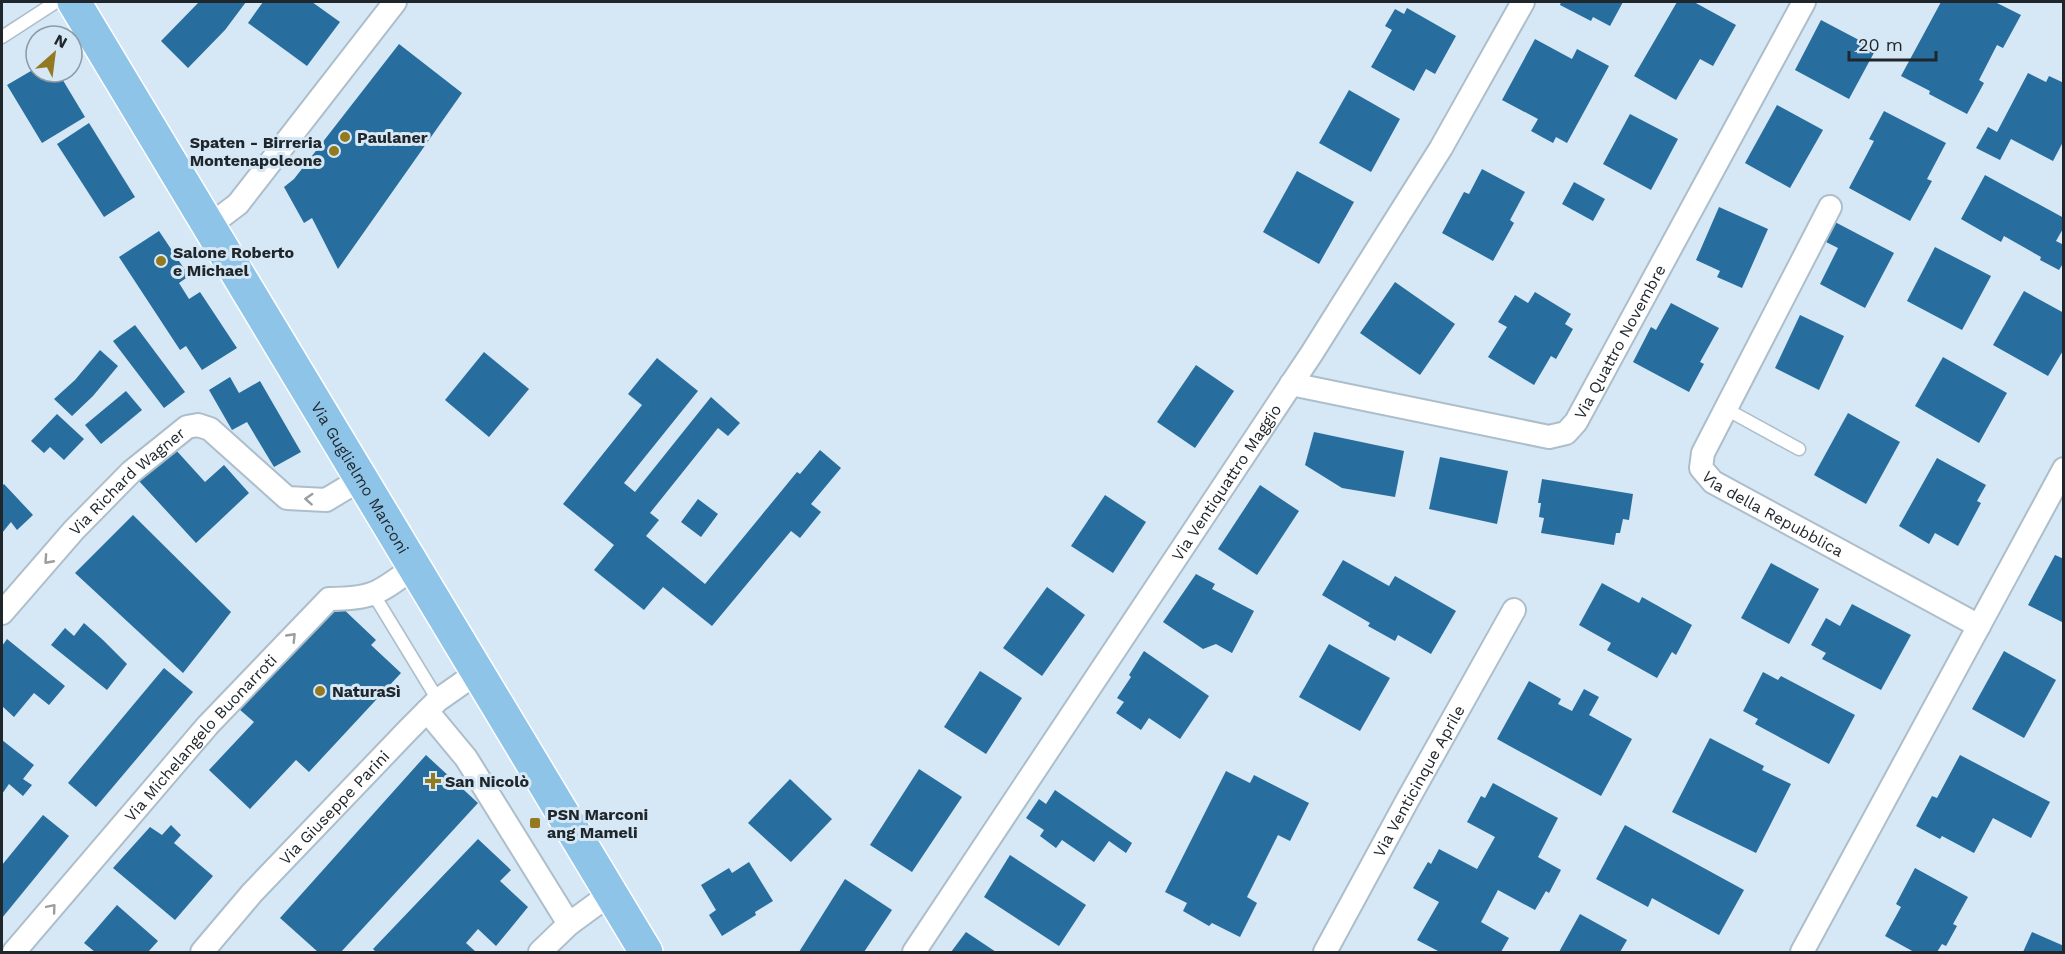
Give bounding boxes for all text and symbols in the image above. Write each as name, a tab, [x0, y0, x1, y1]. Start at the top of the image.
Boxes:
north arrow	[24, 24, 84, 84]
scale bar	[1849, 24, 1936, 62]
text: N	[51, 30, 71, 52]
text: 20 m	[1858, 34, 1903, 55]
place label: Paulaner	[357, 128, 428, 147]
marker: Paulaner	[338, 130, 352, 144]
place label: Spaten - Birreria Montenapoleone	[190, 133, 323, 170]
marker: Spaten - Birreria Montenapoleone	[327, 144, 341, 158]
place label: Salone Roberto e Michael	[173, 243, 295, 280]
marker: Salone Roberto e Michael	[154, 254, 168, 268]
street label: Via Quattro Novembre	[1570, 261, 1669, 422]
street label: Via Guglielmo Marconi	[307, 398, 413, 557]
street label: Via Ventiquattro Maggio	[1167, 400, 1285, 564]
street label: Via Richard Wagner	[65, 423, 189, 539]
street label: Via della Repubblica	[1698, 467, 1847, 560]
one-way arrow	[304, 493, 313, 506]
one-way arrow	[44, 553, 55, 564]
one-way arrow	[285, 633, 296, 644]
street label: Via Michelangelo Buonarroti	[120, 650, 280, 825]
place label: NaturaSì	[332, 682, 401, 701]
marker: NaturaSì	[313, 684, 327, 698]
street label: Via Venticinque Aprile	[1369, 702, 1468, 860]
street label: Via Giuseppe Parini	[275, 746, 393, 868]
place label: San Nicolò	[445, 772, 529, 791]
marker: San Nicolò	[426, 774, 440, 788]
place label: PSN Marconi ang Mameli	[547, 805, 648, 842]
marker: PSN Marconi ang Mameli	[528, 816, 542, 830]
one-way arrow	[44, 904, 55, 915]

